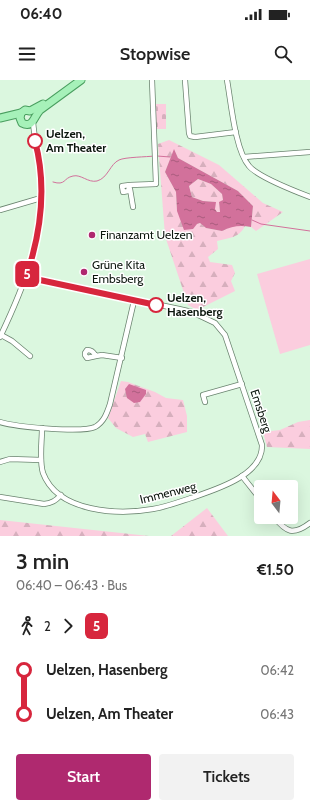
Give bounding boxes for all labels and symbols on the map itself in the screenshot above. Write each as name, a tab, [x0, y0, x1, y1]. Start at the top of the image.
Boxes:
place label: Uelzen, Am Theater	[46, 126, 106, 155]
marker: Uelzen, Am Theater	[27, 133, 43, 149]
place label: Finanzamt Uelzen	[100, 227, 193, 242]
marker: Finanzamt Uelzen	[87, 230, 97, 240]
place label: Grüne Kita Embsberg	[92, 257, 145, 286]
line badge: 5	[14, 261, 40, 287]
marker: Grüne Kita Embsberg	[79, 267, 89, 277]
place label: Uelzen, Hasenberg	[167, 290, 222, 319]
marker: Uelzen, Hasenberg	[148, 297, 164, 313]
street label: Emsberg	[247, 387, 276, 435]
street label: Immenweg	[138, 478, 199, 507]
north arrow	[254, 480, 298, 524]

